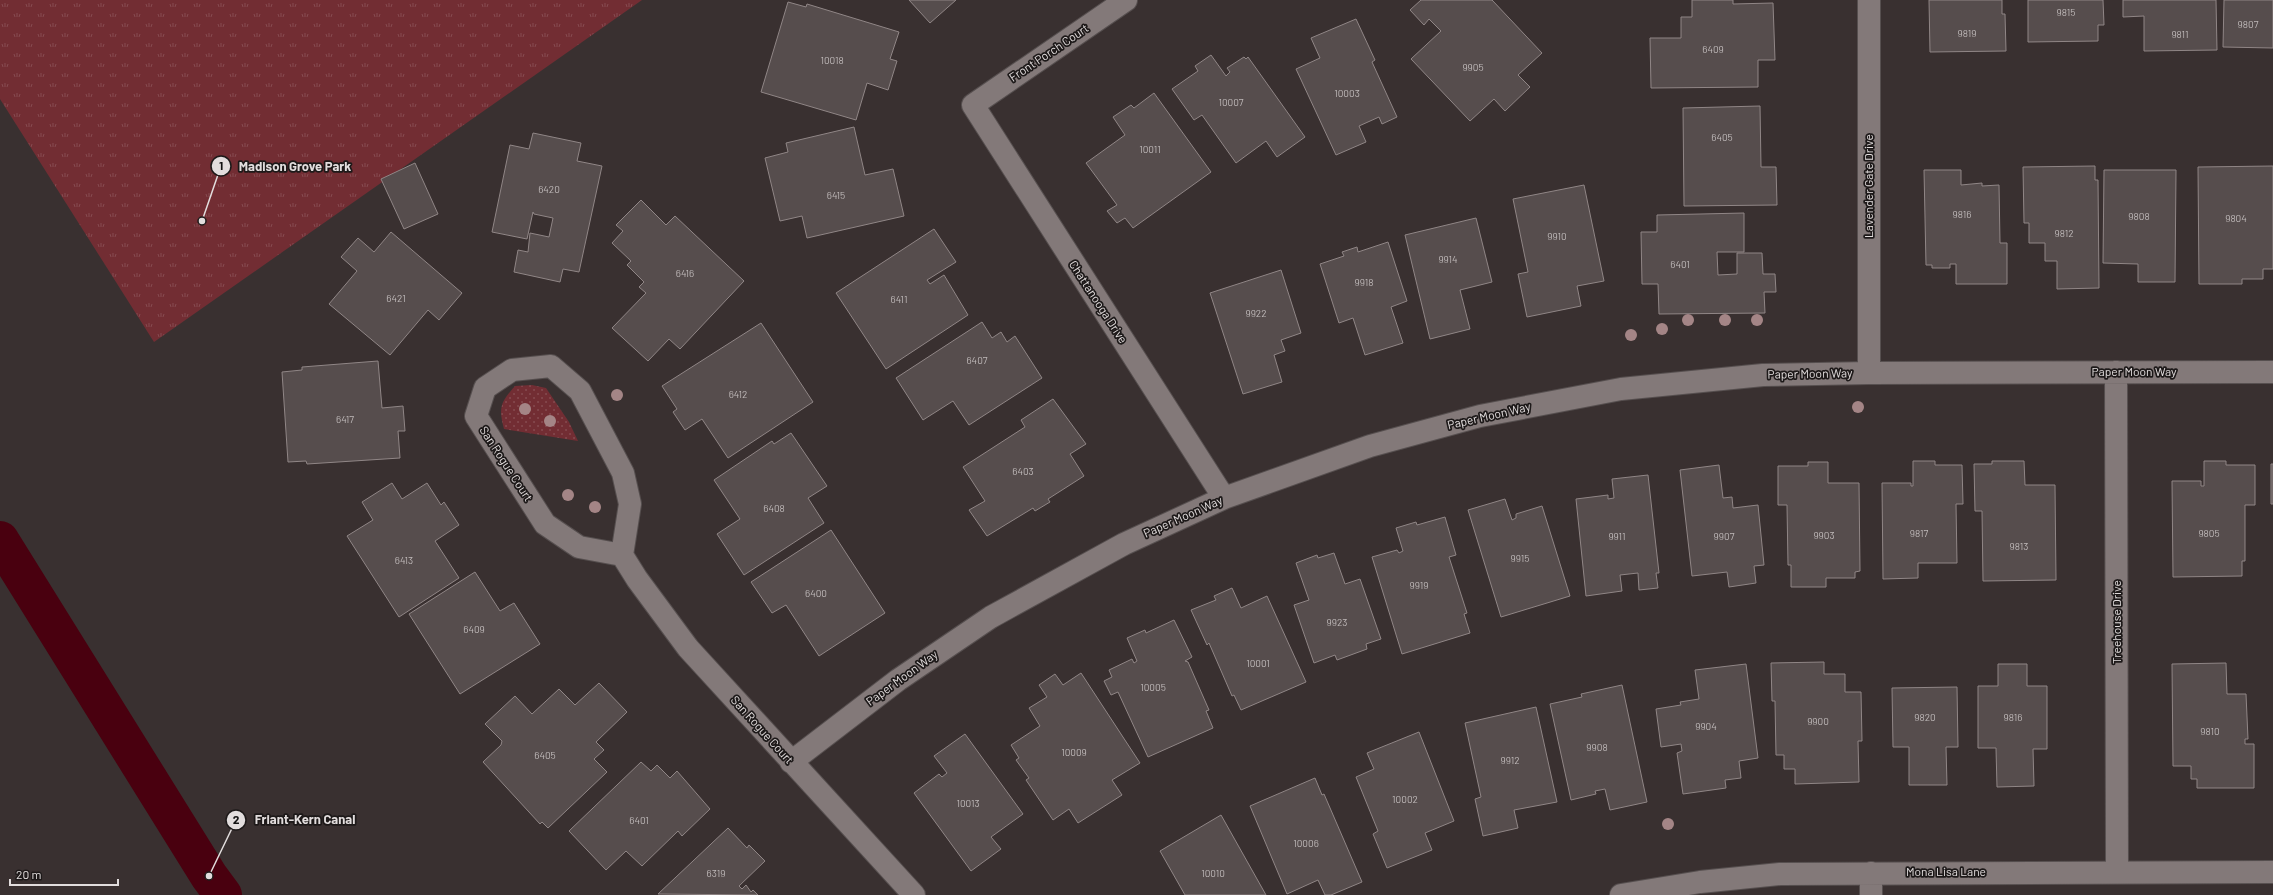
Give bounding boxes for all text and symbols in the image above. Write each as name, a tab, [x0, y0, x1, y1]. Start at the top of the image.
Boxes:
house number: 9815	[2057, 6, 2075, 18]
house number: 9807	[2238, 18, 2259, 30]
street label: Front Porch Court	[1006, 20, 1091, 84]
house number: 9819	[1958, 27, 1976, 39]
house number: 9811	[2171, 28, 2189, 40]
house number: 6409	[1702, 43, 1724, 55]
house number: 10018	[820, 54, 844, 66]
house number: 9905	[1462, 61, 1484, 73]
house number: 10003	[1334, 87, 1360, 99]
house number: 10007	[1218, 96, 1244, 108]
house number: 6405	[1711, 131, 1733, 143]
street label: Lavender Gate Drive	[1861, 134, 1875, 238]
house number: 10011	[1139, 143, 1161, 155]
callout: Madison Grove Park	[211, 154, 360, 179]
text: 1	[219, 158, 223, 172]
text: Madison Grove Park	[239, 158, 351, 174]
house number: 6420	[538, 183, 560, 195]
house number: 6415	[827, 189, 845, 201]
house number: 9816	[1953, 208, 1971, 220]
house number: 9808	[2128, 210, 2150, 222]
house number: 9804	[2225, 212, 2247, 224]
house number: 9812	[2055, 227, 2074, 239]
house number: 9910	[1547, 230, 1567, 242]
house number: 9914	[1438, 253, 1458, 265]
street label: Chattanooga Drive	[1067, 257, 1131, 345]
house number: 6401	[1670, 258, 1690, 270]
house number: 6416	[676, 267, 694, 279]
house number: 9918	[1355, 276, 1373, 288]
house number: 6421	[386, 292, 406, 304]
house number: 6411	[891, 293, 907, 305]
house number: 9922	[1245, 307, 1267, 319]
house number: 6407	[966, 354, 988, 366]
street label: Paper Moon Way	[2092, 364, 2177, 378]
street label: Paper Moon Way	[1767, 365, 1853, 381]
house number: 6412	[729, 388, 747, 400]
street label: Paper Moon Way	[1446, 399, 1532, 431]
house number: 6417	[336, 413, 354, 425]
street label: San Rogue Court	[477, 423, 536, 504]
house number: 6403	[1012, 465, 1034, 477]
street label: Paper Moon Way	[1141, 492, 1225, 540]
house number: 6408	[763, 502, 785, 514]
house number: 9817	[1910, 527, 1928, 539]
house number: 9805	[2198, 527, 2220, 539]
house number: 9903	[1813, 529, 1835, 541]
house number: 9911	[1608, 530, 1626, 542]
house number: 9907	[1714, 530, 1735, 542]
house number: 9813	[2010, 540, 2028, 552]
house number: 9915	[1511, 552, 1529, 564]
house number: 6413	[395, 554, 413, 566]
house number: 9919	[1410, 579, 1428, 591]
street label: Treehouse Drive	[2109, 580, 2123, 664]
house number: 6400	[805, 587, 827, 599]
house number: 9923	[1327, 616, 1347, 628]
house number: 6409	[463, 623, 485, 635]
street label: Paper Moon Way	[863, 646, 940, 708]
house number: 10001	[1246, 657, 1270, 669]
house number: 10005	[1140, 681, 1166, 693]
street label: San Rogue Court	[729, 692, 797, 766]
house number: 9820	[1914, 711, 1936, 723]
house number: 9816	[2004, 711, 2022, 723]
house number: 9900	[1807, 715, 1829, 727]
house number: 9904	[1695, 720, 1717, 732]
house number: 9810	[2200, 725, 2220, 737]
house number: 9908	[1586, 741, 1608, 753]
house number: 10009	[1061, 746, 1087, 758]
house number: 6405	[534, 749, 556, 761]
house number: 9912	[1500, 754, 1520, 766]
house number: 10002	[1392, 793, 1418, 805]
house number: 10013	[956, 797, 980, 809]
callout: Friant-Kern Canal	[226, 807, 363, 832]
text: Friant-Kern Canal	[255, 811, 355, 827]
text: 2	[233, 812, 240, 826]
house number: 6401	[629, 814, 649, 826]
house number: 10006	[1293, 837, 1319, 849]
scale bar	[10, 861, 118, 887]
street label: Mona Lisa Lane	[1906, 864, 1986, 878]
text: 20 m	[16, 867, 42, 881]
house number: 6319	[707, 867, 725, 879]
house number: 10010	[1201, 867, 1225, 879]

